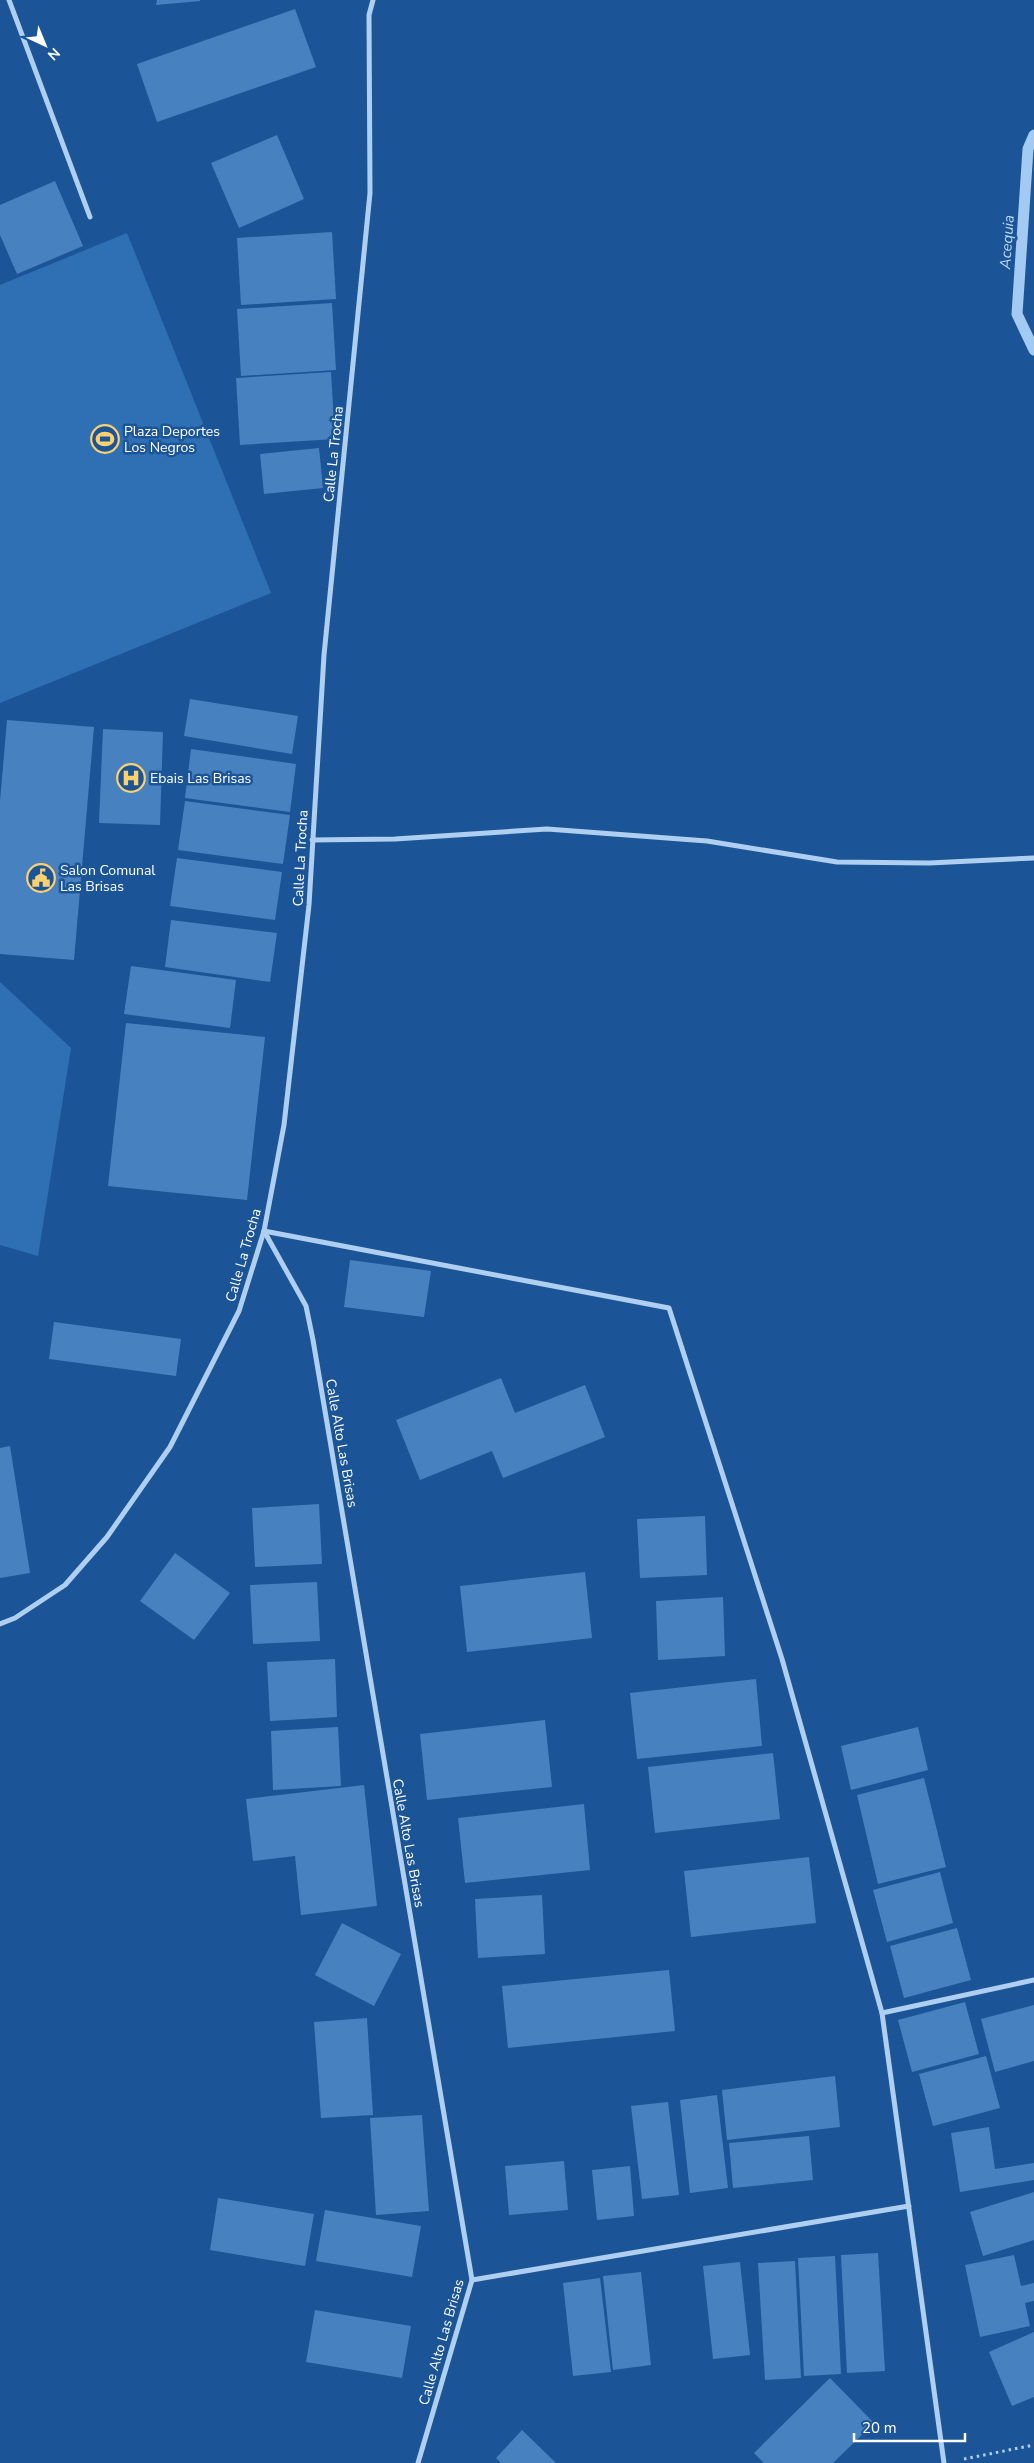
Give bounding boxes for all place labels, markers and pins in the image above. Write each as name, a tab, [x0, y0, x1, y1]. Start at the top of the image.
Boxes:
place label: Plaza Deportes Los Negros	[124, 422, 220, 457]
sports icon: Plaza Deportes Los Negros	[90, 424, 120, 454]
hospital icon: Ebais Las Brisas	[116, 763, 146, 793]
place label: Ebais Las Brisas	[150, 769, 252, 788]
place label: Salon Comunal Las Brisas	[60, 861, 156, 896]
public building icon: Salon Comunal Las Brisas	[26, 863, 56, 893]

